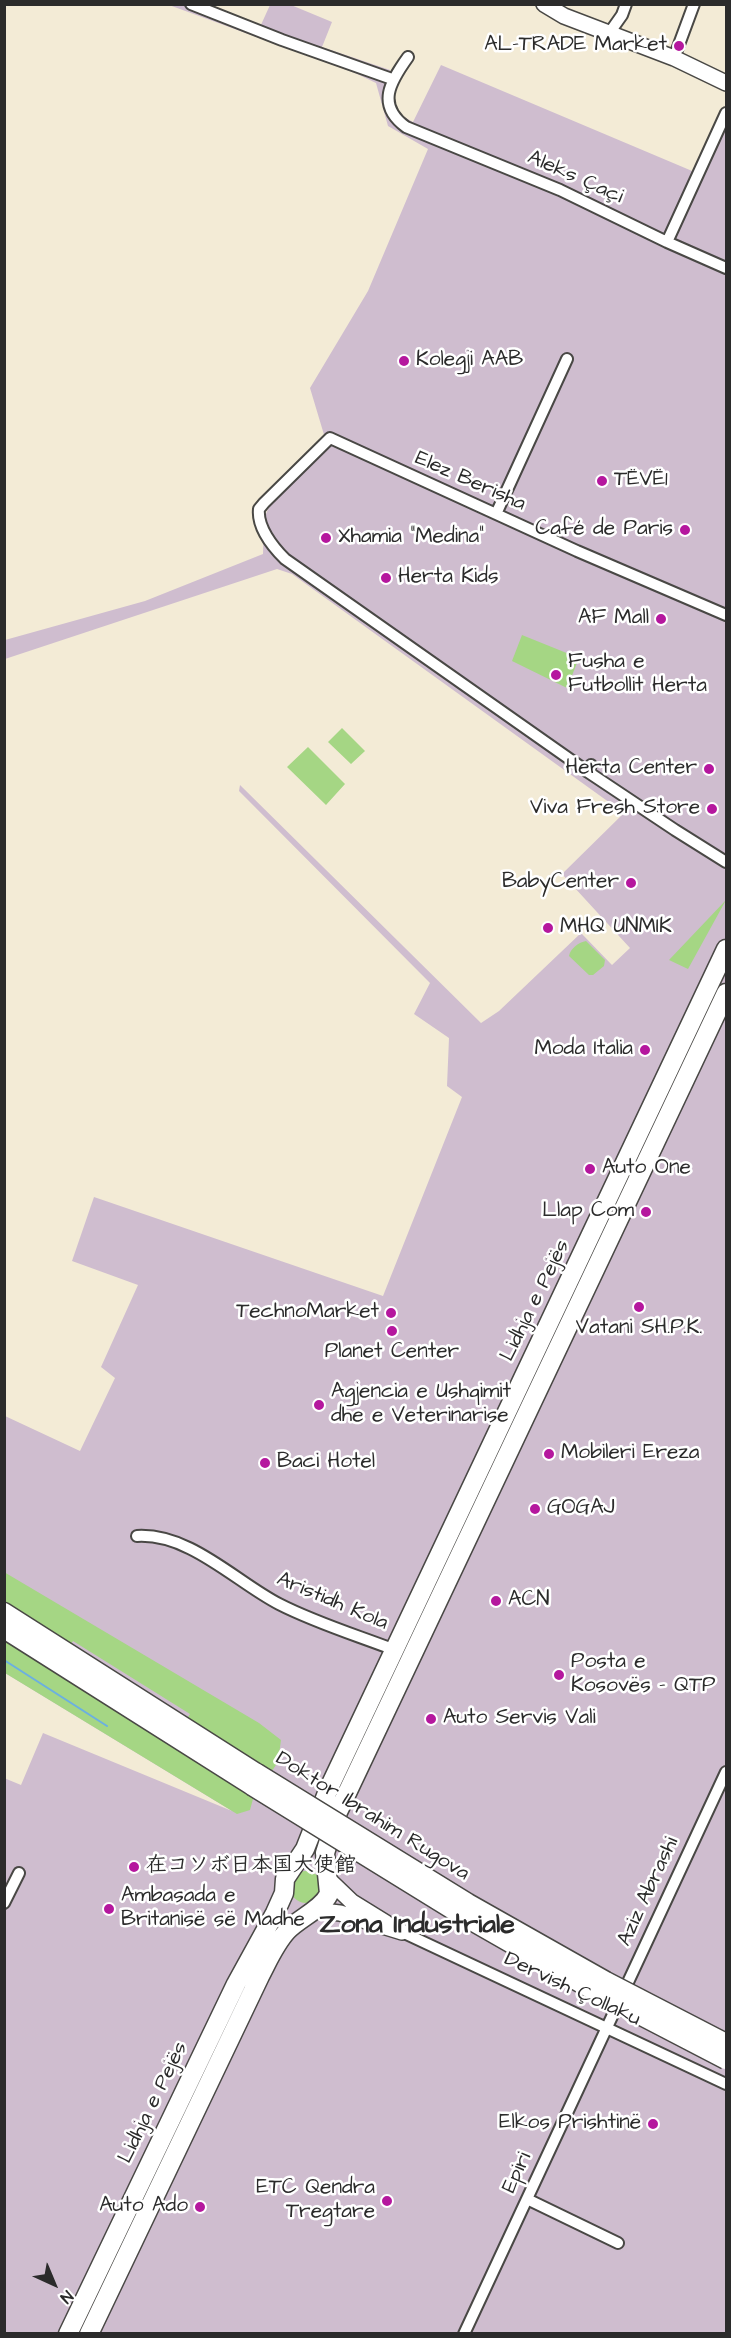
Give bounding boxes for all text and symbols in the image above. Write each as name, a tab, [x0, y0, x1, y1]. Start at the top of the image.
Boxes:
place label: AL-TRADE Market	[484, 33, 667, 59]
marker: AL-TRADE Market	[672, 39, 686, 53]
street label: Aleks Çaçi	[523, 146, 627, 210]
place label: Kolegji AAB	[416, 348, 523, 374]
marker: Kolegji AAB	[397, 354, 411, 368]
street label: Elez Berisha	[411, 446, 529, 518]
place label: TËVË1	[614, 468, 668, 494]
marker: TËVË1	[595, 474, 609, 488]
place label: Café de Paris	[535, 517, 673, 543]
marker: Café de Paris	[678, 523, 692, 537]
place label: Xhamia "Medina"	[338, 525, 484, 551]
marker: Xhamia "Medina"	[319, 531, 333, 545]
place label: Herta Kids	[398, 565, 498, 591]
marker: Herta Kids	[379, 571, 393, 585]
place label: AF Mall	[578, 606, 649, 632]
marker: AF Mall	[654, 612, 668, 626]
place label: Fusha e Futbollit Herta	[568, 650, 707, 700]
marker: Fusha e Futbollit Herta	[549, 668, 563, 682]
place label: Herta Center	[566, 756, 697, 782]
marker: Herta Center	[702, 762, 716, 776]
place label: Viva Fresh Store	[530, 796, 700, 822]
marker: Viva Fresh Store	[705, 802, 719, 816]
place label: BabyCenter	[502, 870, 619, 896]
marker: BabyCenter	[624, 876, 638, 890]
place label: MHQ UNMIK	[560, 915, 672, 941]
marker: MHQ UNMIK	[541, 921, 555, 935]
place label: Moda Italia	[534, 1037, 633, 1063]
marker: Moda Italia	[638, 1043, 652, 1057]
place label: Auto One	[602, 1156, 691, 1182]
marker: Auto One	[583, 1162, 597, 1176]
place label: Llap Com	[542, 1199, 634, 1225]
marker: Llap Com	[639, 1205, 653, 1219]
street label: Lidhja e Pejës	[496, 1236, 576, 1366]
place label: TechnoMarket	[236, 1300, 379, 1326]
marker: Vatani SH.P.K.	[632, 1300, 646, 1314]
marker: TechnoMarket	[384, 1306, 398, 1320]
place label: Vatani SH.P.K.	[576, 1316, 702, 1342]
marker: Planet Center	[385, 1324, 399, 1338]
place label: Planet Center	[325, 1340, 459, 1366]
place label: Agjencia e Ushqimit dhe e Veterinarise	[331, 1380, 511, 1430]
marker: Agjencia e Ushqimit dhe e Veterinarise	[312, 1398, 326, 1412]
place label: Mobileri Ereza	[561, 1441, 699, 1467]
marker: Mobileri Ereza	[542, 1447, 556, 1461]
place label: Baci Hotel	[277, 1450, 375, 1476]
marker: Baci Hotel	[258, 1456, 272, 1470]
place label: GOGAJ	[547, 1496, 615, 1522]
marker: GOGAJ	[528, 1502, 542, 1516]
street label: Aristidh Kola	[273, 1567, 391, 1637]
place label: ACN	[508, 1588, 549, 1614]
marker: ACN	[489, 1594, 503, 1608]
place label: Posta e Kosovës - QTP	[571, 1650, 715, 1700]
marker: Posta e Kosovës - QTP	[552, 1668, 566, 1682]
place label: Auto Servis Vali	[443, 1706, 596, 1732]
marker: Auto Servis Vali	[424, 1712, 438, 1726]
street label: Doktor Ibrahim Rugova	[270, 1747, 474, 1887]
street label: Aziz Abrashi	[613, 1833, 685, 1951]
place label: 在コソボ日本国大使館	[146, 1854, 356, 1880]
marker: 在コソボ日本国大使館	[127, 1860, 141, 1874]
place label: Ambasada e Britanisë së Madhe	[121, 1884, 305, 1934]
marker: Ambasada e Britanisë së Madhe	[102, 1902, 116, 1916]
district label: Zona Industriale	[319, 1910, 515, 1942]
street label: Dervish Çollaku	[500, 1947, 644, 2033]
street label: Lidhja e Pejës	[114, 2038, 194, 2168]
place label: Elkos Prishtinë	[499, 2111, 641, 2137]
marker: Elkos Prishtinë	[646, 2117, 660, 2131]
street label: Epiri	[498, 2149, 538, 2197]
place label: ETC Qendra Tregtare	[256, 2176, 375, 2226]
place label: Auto Ado	[99, 2194, 188, 2220]
marker: ETC Qendra Tregtare	[380, 2194, 394, 2208]
marker: Auto Ado	[193, 2200, 207, 2214]
north arrow	[24, 2254, 84, 2314]
text: N	[55, 2286, 78, 2308]

